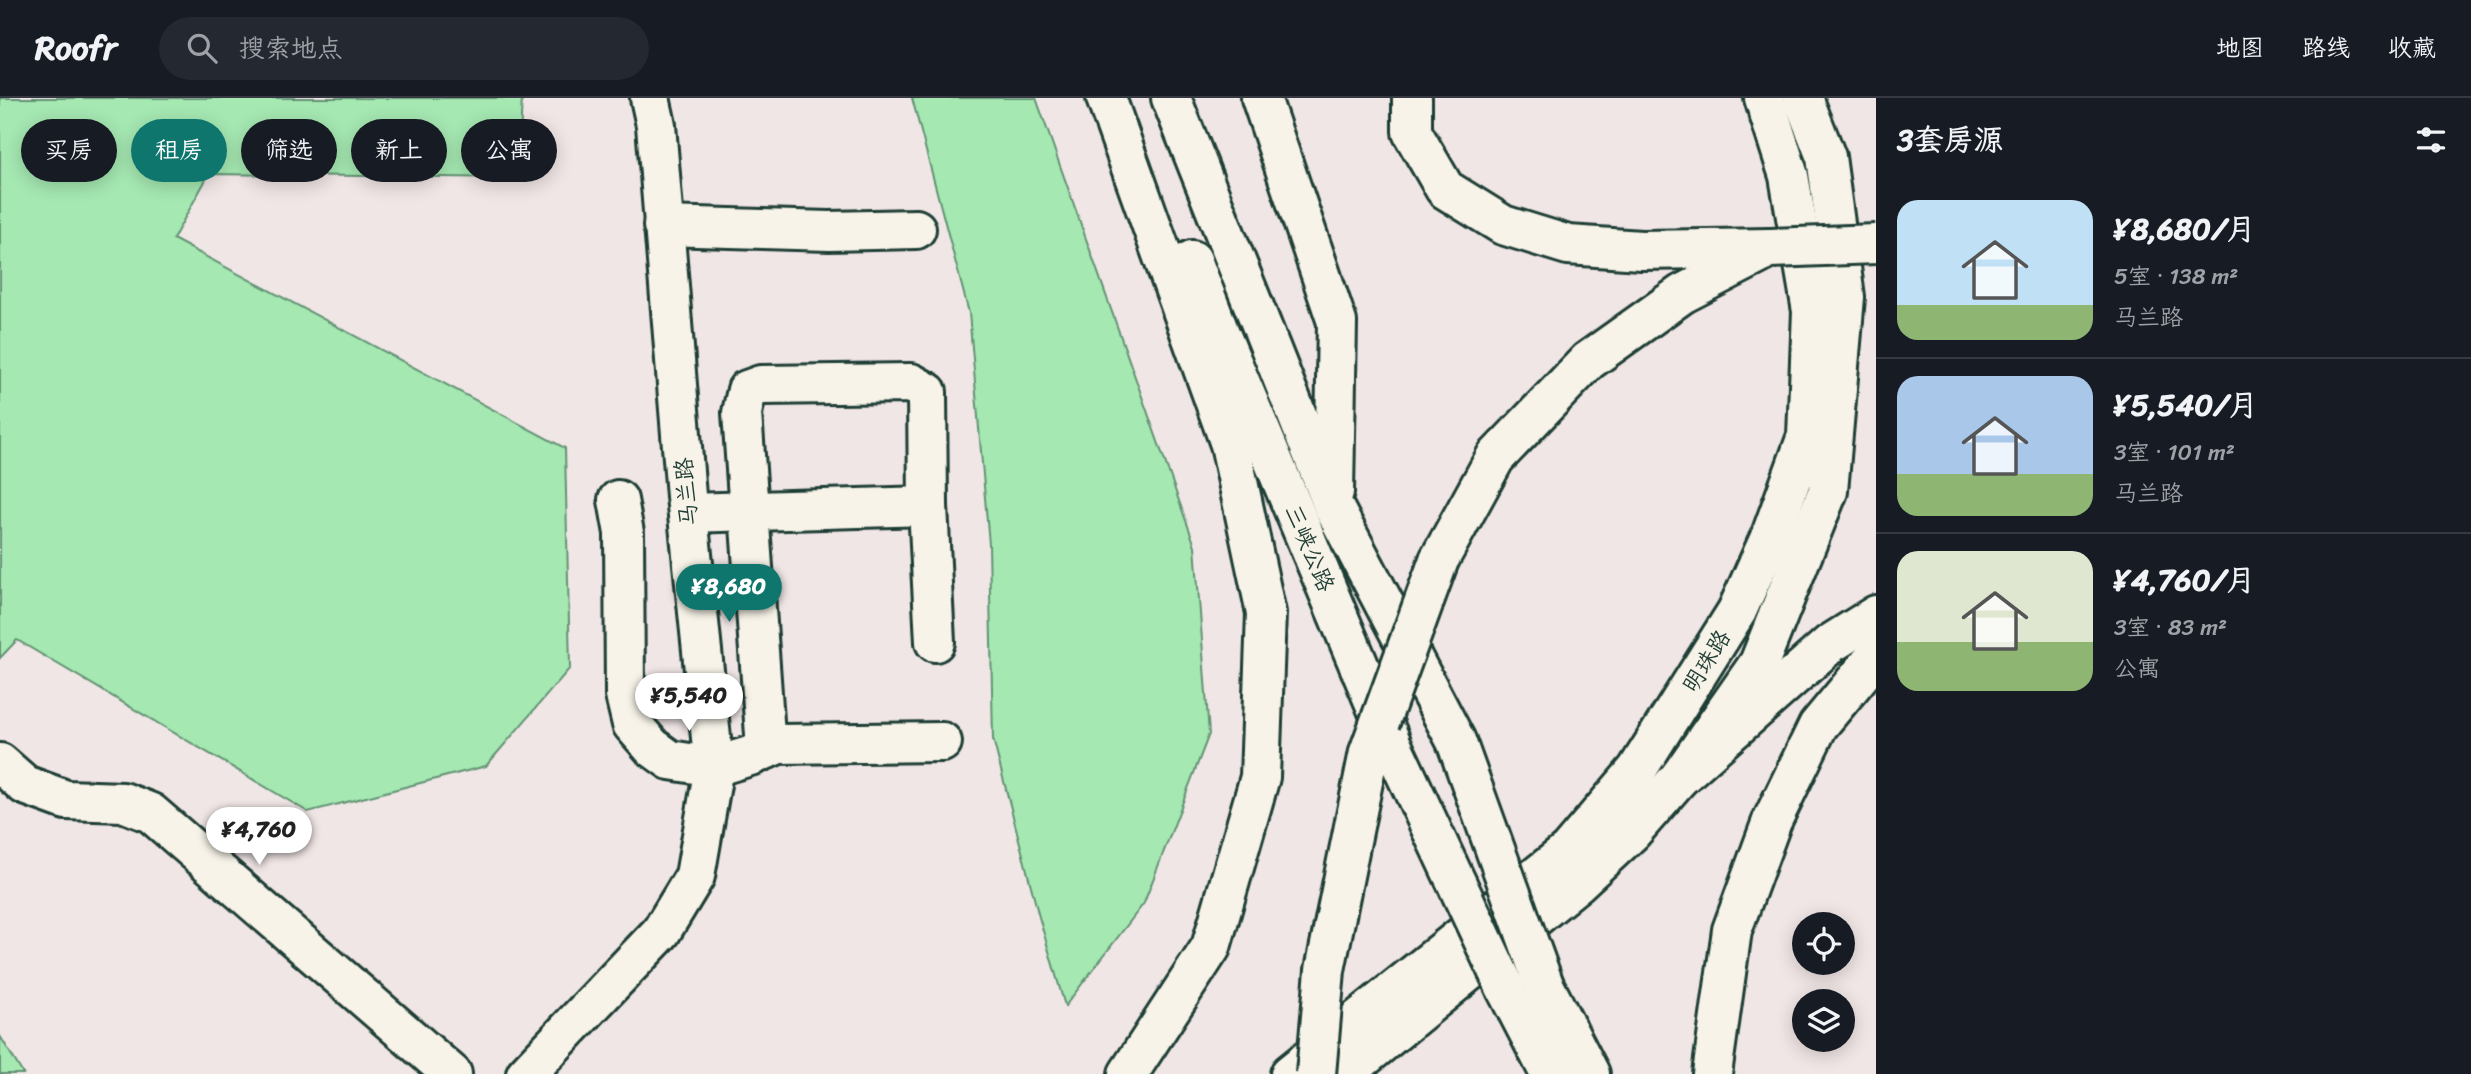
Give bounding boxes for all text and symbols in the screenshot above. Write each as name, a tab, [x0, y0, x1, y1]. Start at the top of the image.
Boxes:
search box	[159, 17, 649, 80]
text: Roofr	[35, 19, 117, 77]
text: 搜索地点	[239, 25, 343, 71]
text: 地图	[2216, 27, 2264, 69]
text: 路线	[2302, 27, 2350, 69]
text: 收藏	[2388, 27, 2436, 69]
icon: search	[183, 29, 221, 67]
text: 3套房源	[1897, 113, 2003, 167]
chip: 买房	[21, 119, 117, 182]
chip: 租房	[131, 119, 227, 182]
chip: 筛选	[241, 119, 337, 182]
chip: 新上	[351, 119, 447, 182]
chip: 公寓	[461, 119, 557, 182]
icon: filters	[2412, 121, 2450, 159]
text: ¥8,680/月	[2114, 202, 2256, 256]
icon: home	[1953, 228, 2037, 312]
text: 5室 · 138 m²	[2114, 256, 2238, 297]
text: 马兰路	[2114, 297, 2183, 338]
text: ¥5,540/月	[2114, 378, 2258, 432]
icon: home	[1953, 404, 2037, 488]
text: 3室 · 101 m²	[2114, 432, 2235, 473]
street label: 马兰路	[663, 456, 710, 528]
text: 马兰路	[2114, 473, 2183, 514]
street label: 三峡公路	[1273, 498, 1346, 599]
text: ¥4,760/月	[2114, 553, 2255, 607]
pin: ¥8,680	[672, 564, 786, 624]
text: ¥8,680	[692, 566, 766, 607]
icon: home	[1953, 579, 2037, 663]
text: 3室 · 83 m²	[2114, 607, 2227, 648]
street label: 明珠路	[1671, 621, 1742, 701]
text: 公寓	[2114, 648, 2160, 689]
pin: ¥5,540	[632, 674, 746, 733]
text: ¥5,540	[651, 675, 727, 716]
pin: ¥4,760	[202, 808, 316, 867]
text: ¥4,760	[222, 809, 296, 850]
map controls	[1792, 912, 1855, 1052]
button: locate	[1792, 912, 1855, 975]
button: layers	[1792, 989, 1855, 1052]

